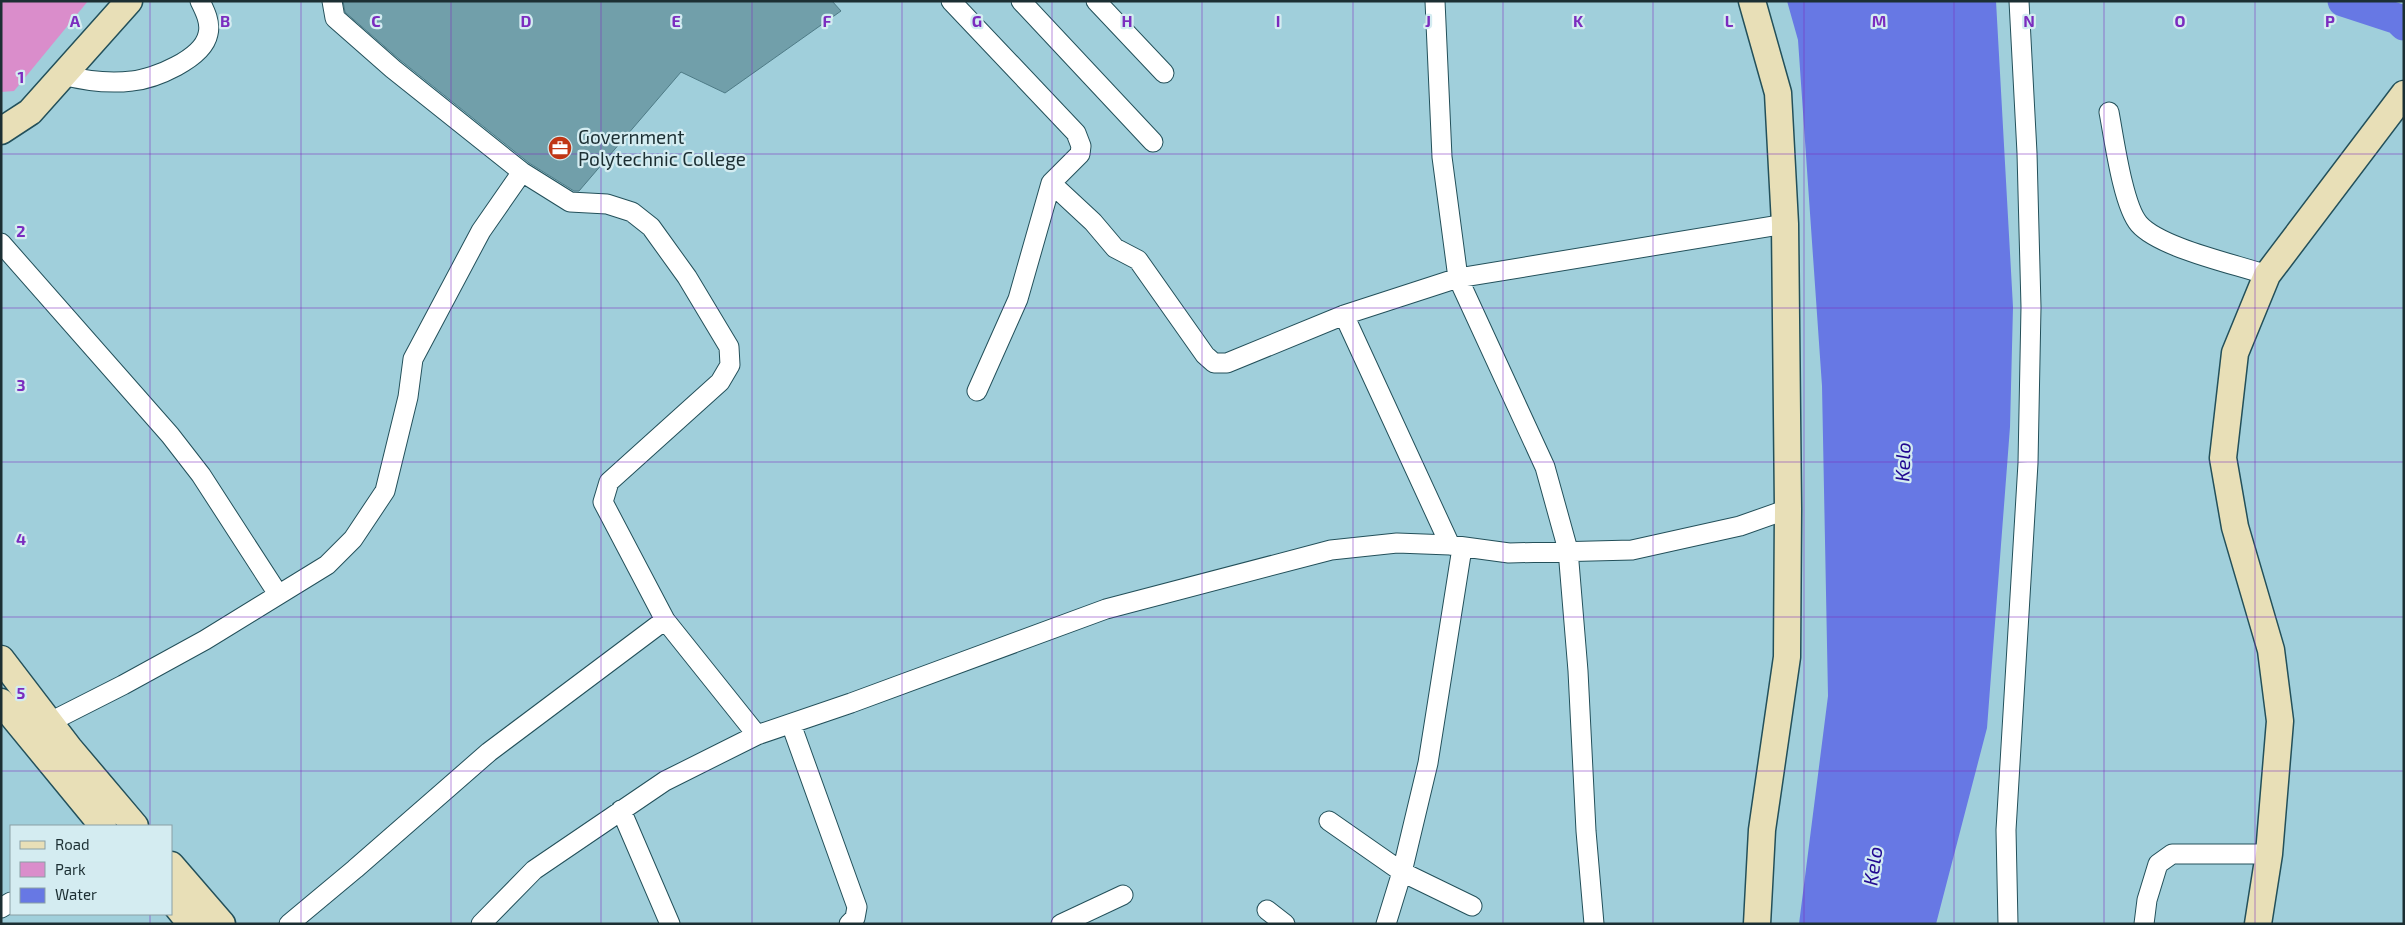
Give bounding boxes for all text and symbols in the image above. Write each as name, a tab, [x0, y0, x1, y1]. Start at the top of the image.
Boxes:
text: A	[70, 11, 81, 30]
text: B	[220, 11, 230, 30]
text: C	[371, 11, 381, 30]
text: D	[521, 11, 532, 30]
text: E	[671, 11, 681, 30]
text: F	[823, 11, 832, 30]
text: G	[972, 11, 982, 30]
text: H	[1121, 11, 1133, 30]
text: I	[1276, 11, 1280, 30]
text: J	[1425, 11, 1431, 30]
text: K	[1573, 11, 1584, 30]
text: L	[1725, 11, 1734, 30]
text: M	[1872, 11, 1886, 30]
text: N	[2023, 11, 2035, 30]
text: O	[2174, 11, 2186, 30]
text: P	[2325, 11, 2335, 30]
text: 1	[18, 67, 24, 86]
place label: Government Polytechnic College	[578, 125, 746, 170]
office icon: Government Polytechnic College	[547, 135, 573, 161]
text: 2	[16, 221, 26, 240]
text: 3	[16, 375, 26, 394]
water label: Kelo	[1889, 442, 1915, 482]
text: 4	[16, 529, 26, 548]
text: 5	[17, 683, 26, 702]
legend	[10, 825, 172, 915]
text: Road	[55, 835, 90, 853]
water label: Kelo	[1857, 845, 1887, 887]
text: Park	[55, 860, 86, 878]
text: Water	[55, 885, 97, 903]

